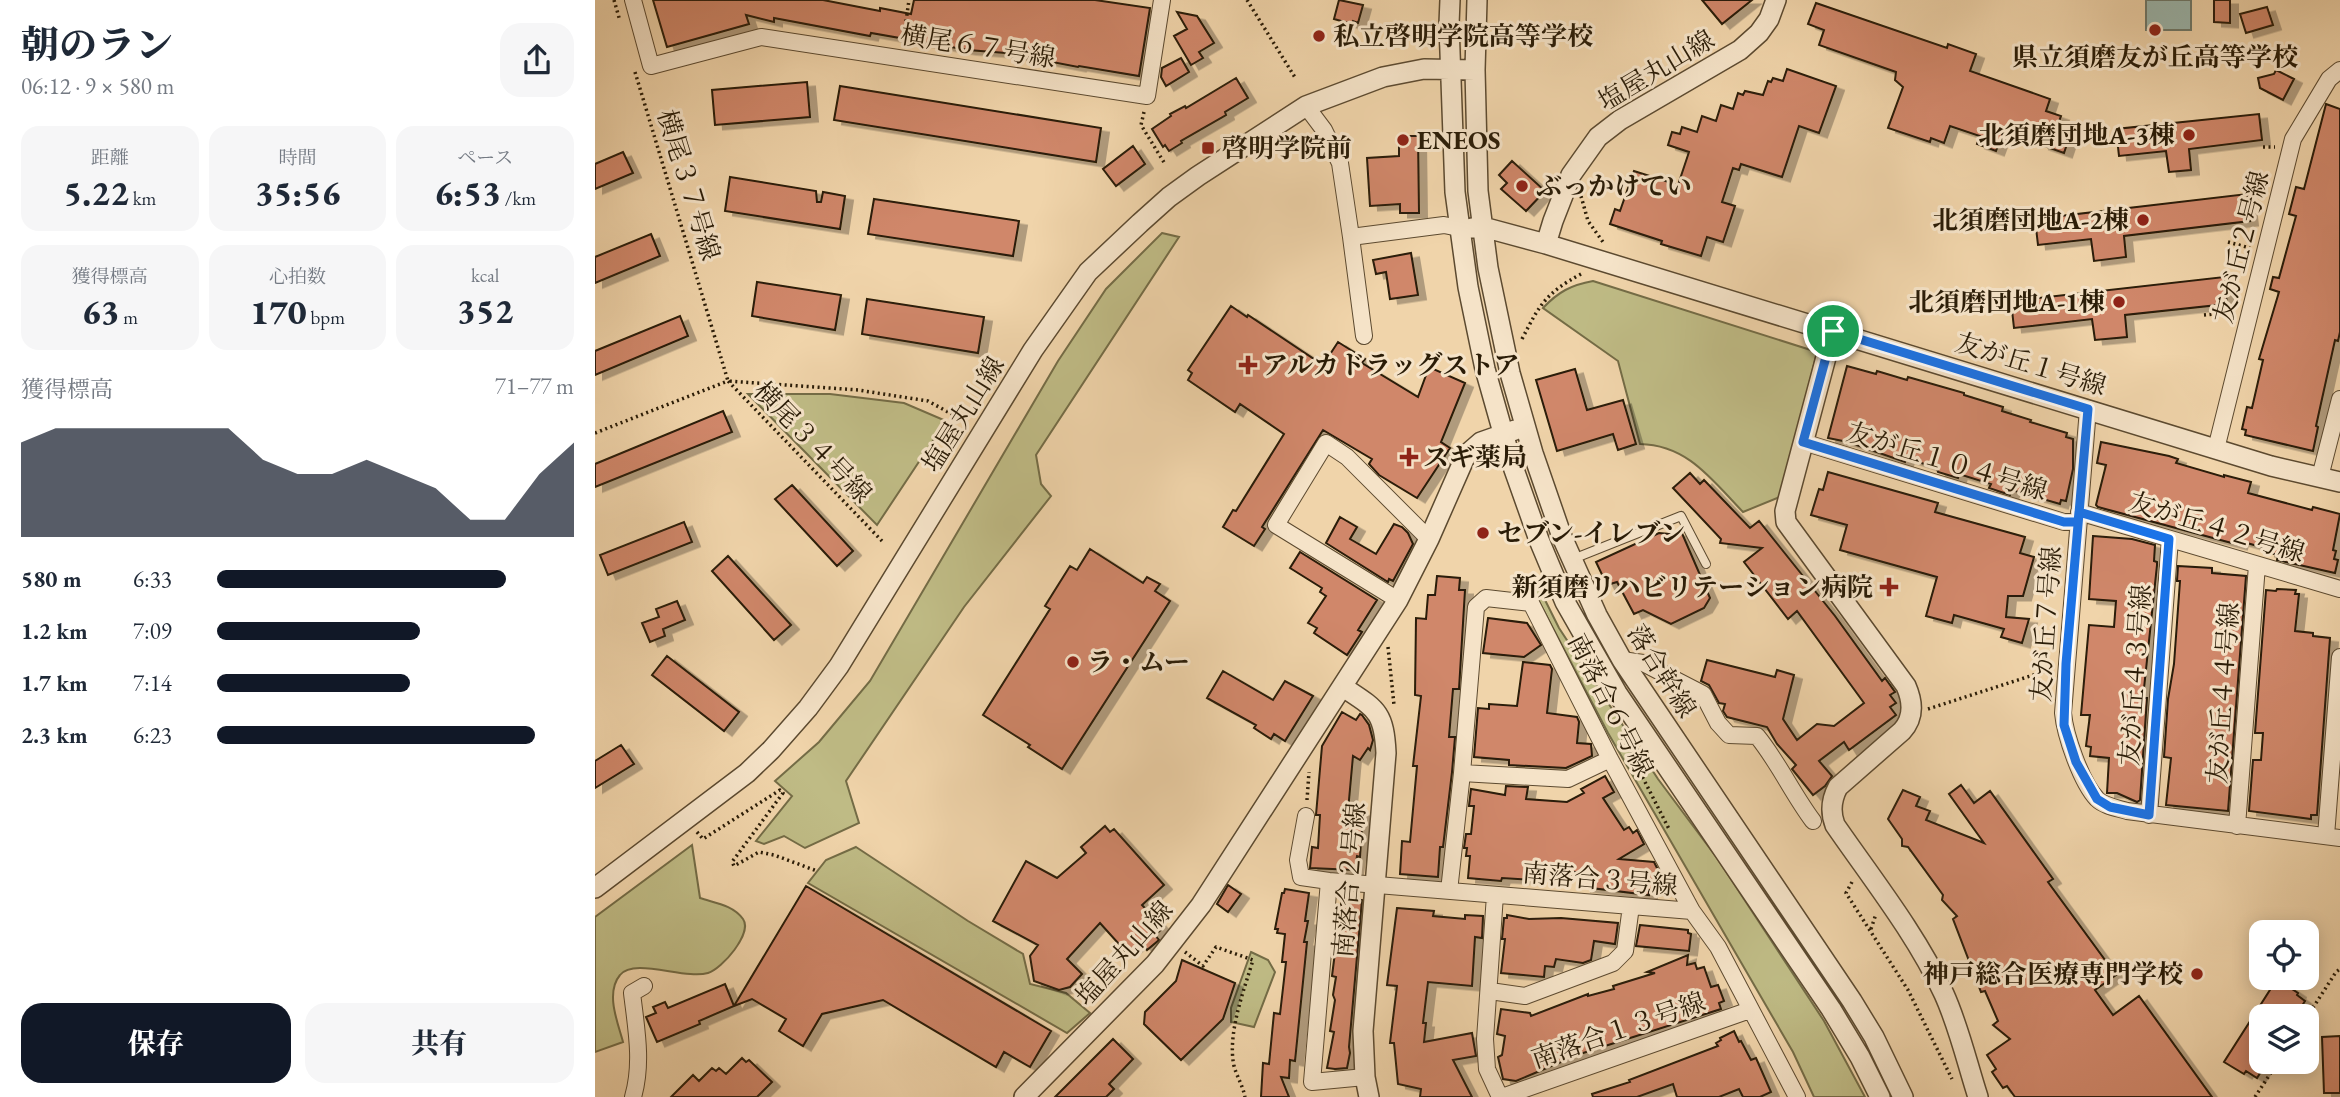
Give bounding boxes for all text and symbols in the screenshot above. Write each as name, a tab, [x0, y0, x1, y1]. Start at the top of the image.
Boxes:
street label: 横尾６７号線	[898, 17, 1058, 75]
place label: 私立啓明学院高等学校	[1333, 19, 1593, 53]
text: 朝のラン	[21, 20, 173, 69]
street label: 塩屋丸山線	[1592, 22, 1720, 118]
marker: 県立須磨友が丘高等学校	[2147, 22, 2163, 38]
button: share	[500, 23, 574, 97]
marker: 私立啓明学院高等学校	[1311, 28, 1327, 44]
place label: 県立須磨友が丘高等学校	[2012, 40, 2298, 74]
text: 06:12 · 9 × 580 m	[21, 71, 174, 101]
street label: 横尾３７号線	[650, 105, 728, 265]
place label: 北須磨団地A-3棟	[1978, 118, 2175, 152]
place label: ENEOS	[1417, 123, 1501, 157]
marker: 北須磨団地A-3棟	[2181, 127, 2197, 143]
place label: 啓明学院前	[1222, 131, 1352, 165]
marker: ENEOS	[1395, 132, 1411, 148]
marker: 啓明学院前	[1200, 140, 1216, 156]
text: 距離	[91, 145, 129, 170]
text: 時間	[278, 145, 317, 170]
text: ペース	[457, 145, 513, 170]
street label: 友が丘２号線	[2206, 167, 2276, 327]
place label: ぶっかけてい	[1536, 169, 1692, 203]
text: 5.22	[63, 170, 129, 215]
text: 35:56	[255, 170, 340, 215]
text: 6:53	[434, 170, 501, 215]
marker: ぶっかけてい	[1514, 178, 1530, 194]
text: km	[129, 186, 156, 211]
text: /km	[501, 186, 536, 211]
place label: 北須磨団地A-2棟	[1932, 203, 2129, 237]
marker: 北須磨団地A-2棟	[2135, 212, 2151, 228]
text: kcal	[471, 263, 499, 288]
text: 獲得標高	[72, 264, 148, 289]
text: 心拍数	[269, 264, 326, 289]
place label: 北須磨団地A-1棟	[1908, 285, 2105, 319]
text: 352	[457, 288, 514, 333]
text: 63	[82, 289, 119, 334]
text: 170	[250, 289, 307, 334]
marker: 北須磨団地A-1棟	[2111, 294, 2127, 310]
pin	[1803, 301, 1863, 361]
text: m	[119, 305, 138, 330]
text: bpm	[307, 305, 345, 330]
icon: arrive	[1814, 312, 1852, 350]
street label: 友が丘１号線	[1951, 325, 2111, 403]
place label: アルカドラッグストア	[1262, 348, 1519, 382]
street label: 塩屋丸山線	[914, 350, 1012, 478]
marker: アルカドラッグストア	[1240, 357, 1256, 373]
text: 71–77 m	[495, 371, 574, 401]
text: 獲得標高	[21, 374, 113, 404]
street label: 横尾３４号線	[747, 374, 879, 510]
street label: 友が丘１０４号線	[1843, 414, 2051, 508]
place label: スギ薬局	[1423, 440, 1527, 474]
marker: スギ薬局	[1401, 449, 1417, 465]
street label: 友が丘４２号線	[2125, 484, 2309, 570]
place label: セブン-イレブン	[1497, 516, 1685, 550]
marker: セブン-イレブン	[1475, 525, 1491, 541]
street label: 友が丘７号線	[2024, 545, 2068, 703]
text: 580 m	[21, 564, 82, 594]
text: 6:33	[133, 564, 172, 594]
place label: 新須磨リハビリテーション病院	[1511, 570, 1873, 604]
marker: 新須磨リハビリテーション病院	[1879, 577, 1899, 597]
street label: 友が丘４３号線	[2112, 583, 2158, 767]
street label: 友が丘４４号線	[2200, 601, 2246, 785]
text: 1.2 km	[21, 616, 88, 646]
text: 7:09	[133, 616, 172, 646]
street label: 落合幹線	[1620, 618, 1704, 724]
street label: 南落合６号線	[1560, 628, 1662, 782]
place label: ラ・ムー	[1087, 645, 1190, 679]
marker: ラ・ムー	[1065, 654, 1081, 670]
text: 1.7 km	[21, 668, 88, 698]
text: 7:14	[133, 668, 172, 698]
text: 2.3 km	[21, 720, 88, 750]
text: 6:23	[133, 720, 172, 750]
street label: 南落合２号線	[1325, 801, 1373, 959]
street label: 南落合３号線	[1521, 855, 1679, 903]
street label: 塩屋丸山線	[1068, 893, 1180, 1013]
map controls	[2249, 920, 2319, 1074]
button: locate	[2249, 920, 2319, 990]
place label: 神戸総合医療専門学校	[1923, 957, 2183, 991]
marker: 神戸総合医療専門学校	[2189, 966, 2205, 982]
street label: 南落合１３号線	[1526, 984, 1710, 1076]
button: 保存	[21, 1003, 291, 1083]
button: 共有	[305, 1003, 574, 1083]
button: layers	[2249, 1004, 2319, 1074]

